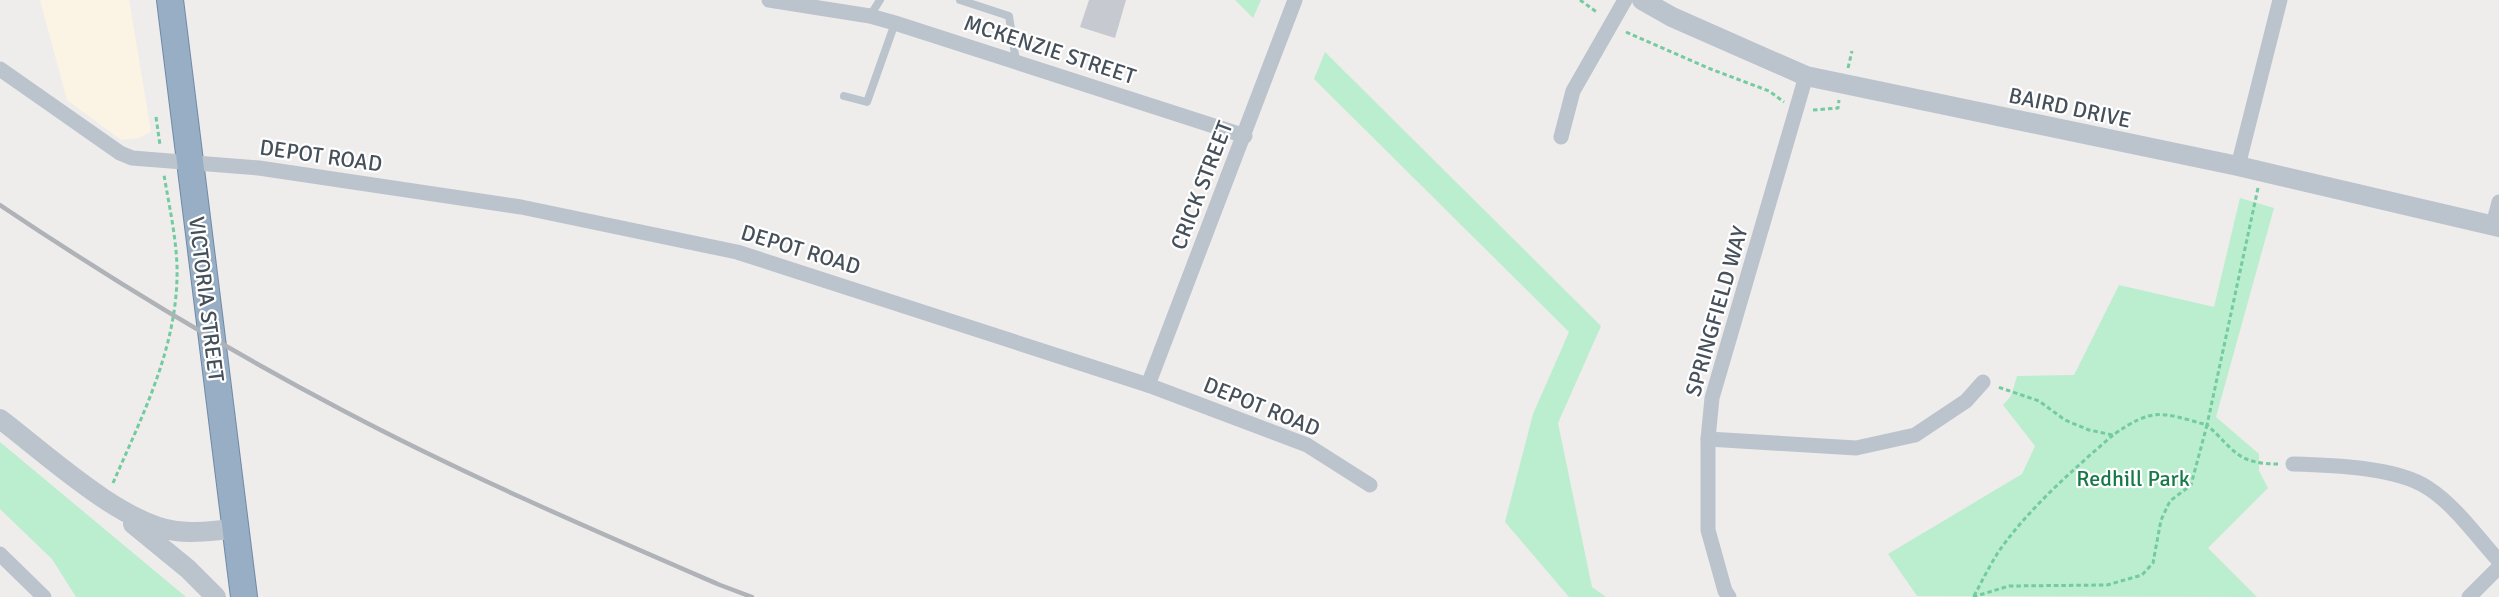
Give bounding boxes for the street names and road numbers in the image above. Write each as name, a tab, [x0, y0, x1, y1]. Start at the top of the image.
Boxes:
street label: MCKENZIE STREET	[961, 9, 1139, 90]
street label: BAIRD DRIVE	[2006, 81, 2134, 134]
street label: CRICK STREET	[1165, 117, 1238, 253]
street label: DEPOT ROAD	[258, 134, 384, 177]
street label: VICTORIA STREET	[183, 215, 230, 383]
street label: DEPOT ROAD	[738, 219, 864, 280]
street label: SPRINGFIELD WAY	[1679, 223, 1754, 399]
street label: DEPOT ROAD	[1199, 371, 1324, 442]

